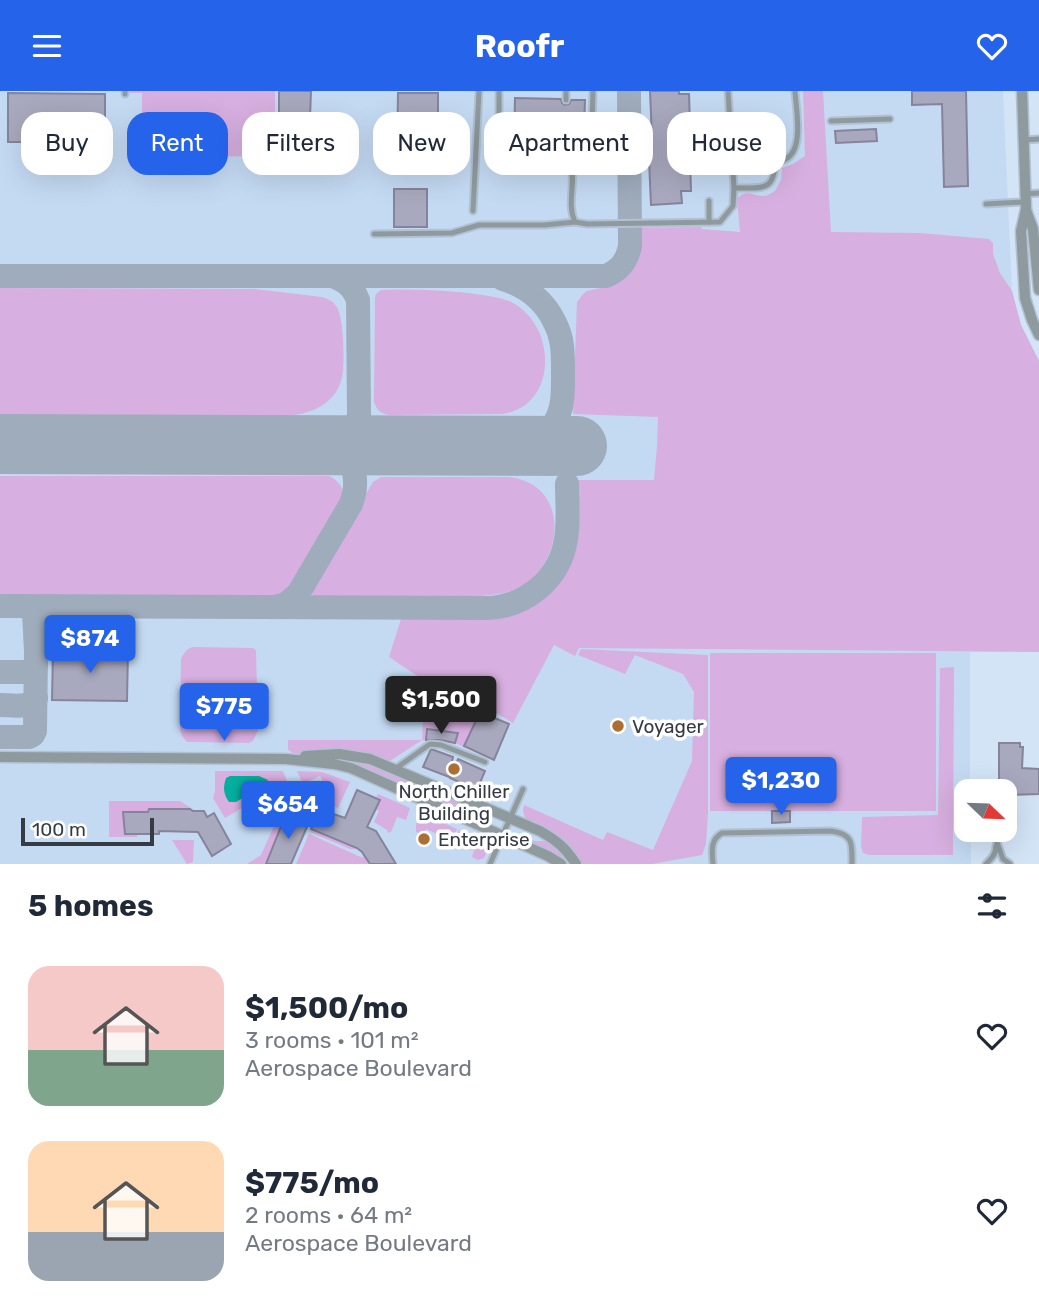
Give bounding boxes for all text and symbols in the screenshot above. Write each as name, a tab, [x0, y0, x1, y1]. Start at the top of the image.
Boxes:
icon: menu	[28, 27, 66, 65]
text: Roofr	[475, 27, 564, 65]
icon: heart	[973, 27, 1011, 65]
chip: Buy	[21, 112, 113, 175]
chip: Rent	[127, 112, 228, 175]
chip: Filters	[242, 112, 359, 175]
chip: New	[373, 112, 470, 175]
chip: Apartment	[484, 112, 653, 175]
chip: House	[667, 112, 786, 175]
pin: $874	[49, 615, 131, 675]
text: $874	[60, 624, 120, 652]
pin: $1,500	[384, 677, 498, 736]
pin: $775	[183, 683, 265, 743]
text: $1,500	[401, 685, 481, 713]
text: $775	[196, 692, 252, 720]
place label: Voyager	[632, 715, 705, 738]
marker: Voyager	[610, 718, 626, 734]
pin: $1,230	[724, 757, 838, 817]
marker: North Chiller Building	[446, 761, 462, 777]
text: $1,230	[742, 766, 820, 794]
north arrow	[954, 779, 1017, 842]
map controls	[954, 779, 1017, 842]
place label: North Chiller Building	[399, 780, 510, 825]
pin: $654	[247, 781, 329, 841]
text: $654	[258, 790, 318, 818]
scale bar	[21, 815, 154, 847]
text: 100 m	[32, 818, 86, 841]
place label: Enterprise	[438, 828, 530, 851]
marker: Enterprise	[416, 831, 432, 847]
icon: filters	[973, 887, 1011, 925]
text: 5 homes	[28, 888, 154, 924]
text: $1,500/mo	[245, 990, 408, 1026]
icon: home	[84, 994, 168, 1078]
icon: heart	[973, 1017, 1011, 1055]
text: 3 rooms · 101 m²	[245, 1026, 419, 1054]
text: Aerospace Boulevard	[245, 1054, 472, 1082]
text: $775/mo	[245, 1165, 379, 1201]
icon: home	[84, 1169, 168, 1253]
icon: heart	[973, 1192, 1011, 1230]
text: 2 rooms · 64 m²	[245, 1201, 412, 1229]
text: Aerospace Boulevard	[245, 1229, 472, 1257]

